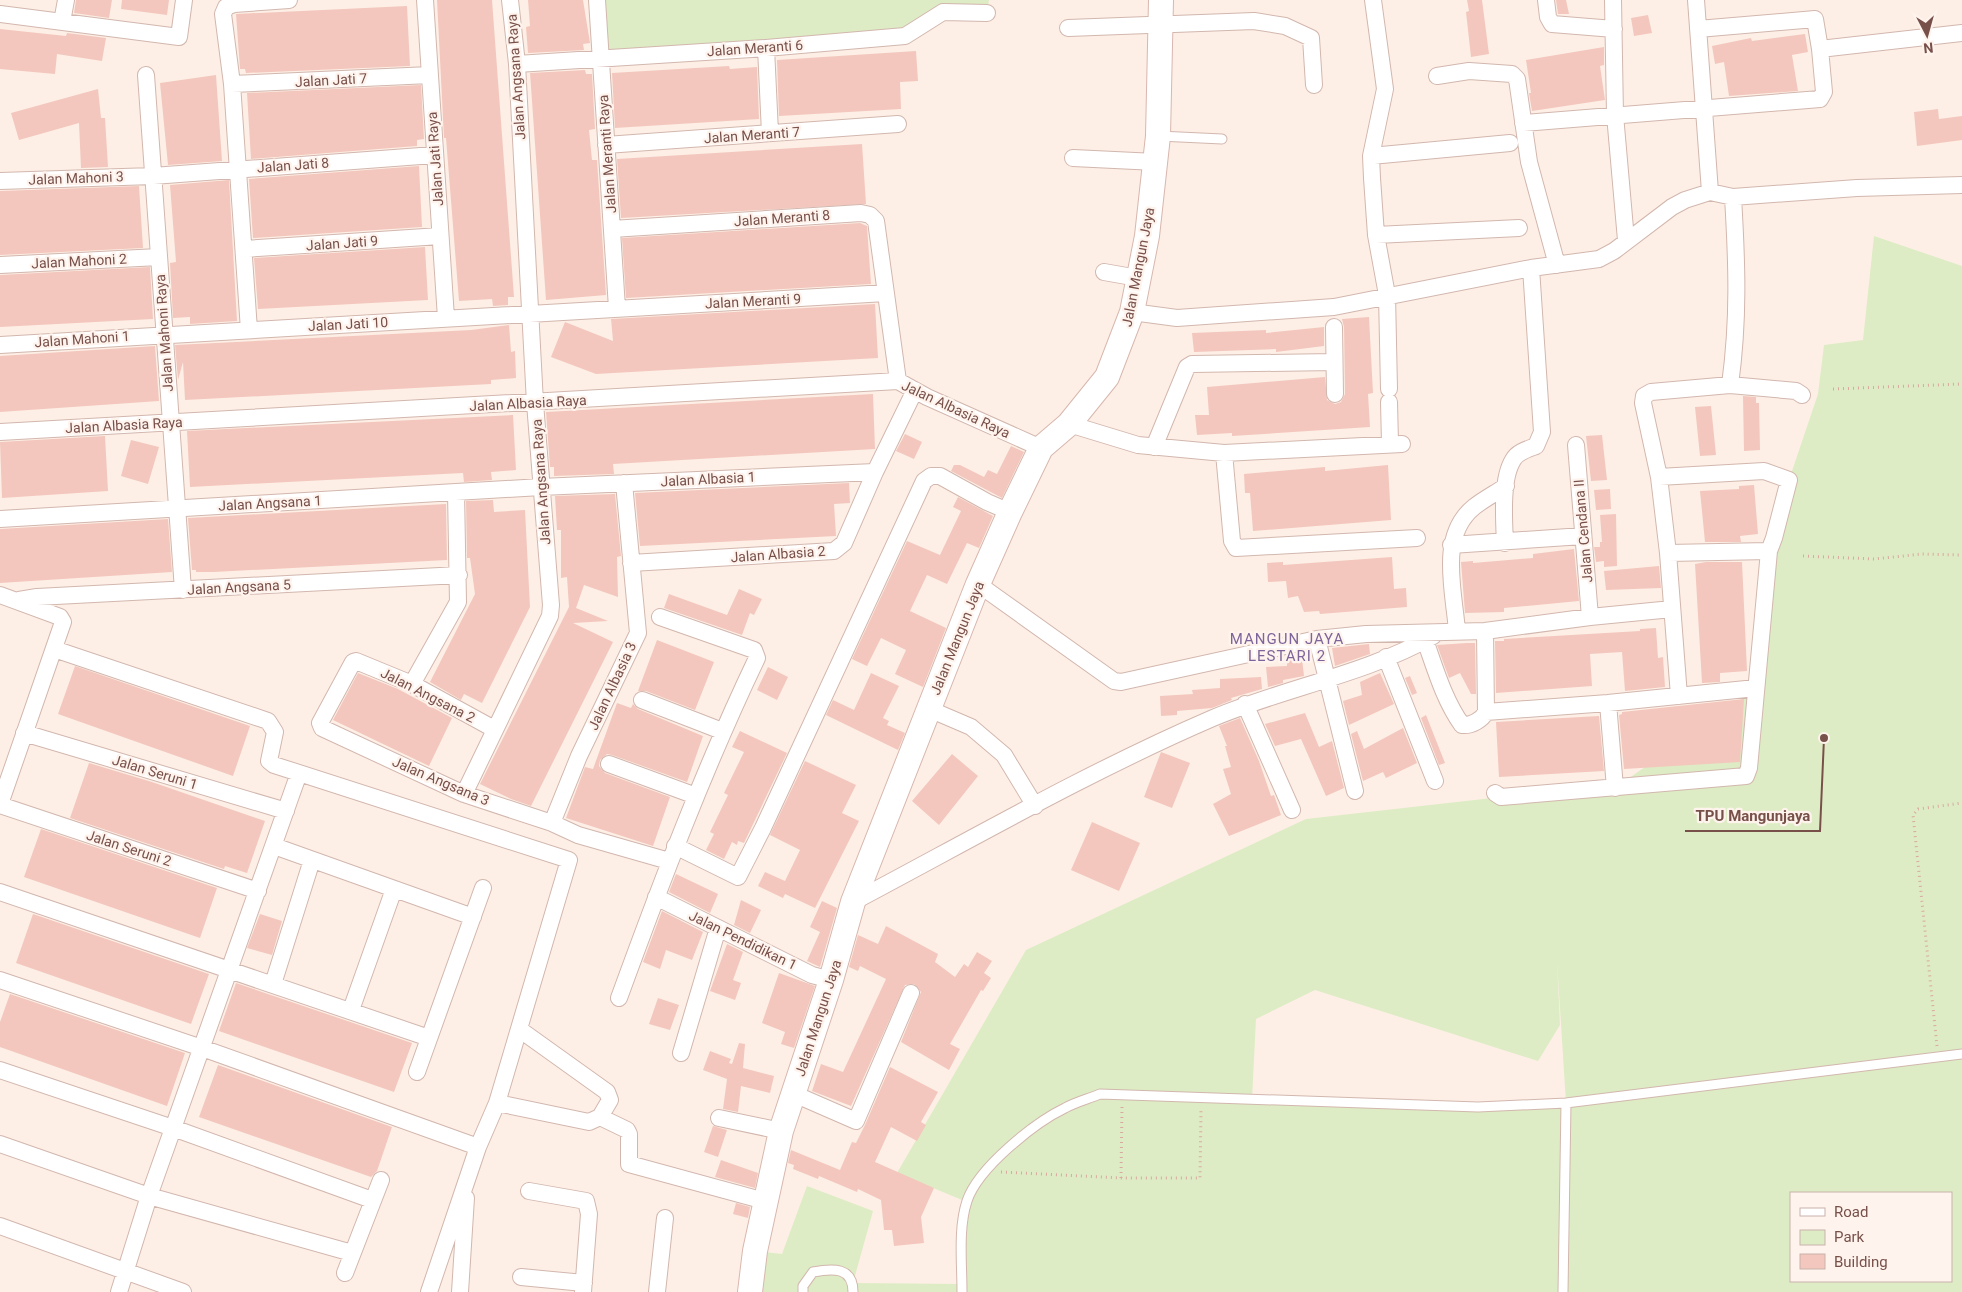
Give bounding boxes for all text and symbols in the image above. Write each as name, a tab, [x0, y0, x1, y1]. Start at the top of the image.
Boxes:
north arrow	[1902, 10, 1952, 60]
street label: Jalan Angsana Raya	[504, 13, 528, 141]
street label: Jalan Meranti 6	[706, 37, 804, 59]
text: N	[1923, 39, 1934, 56]
street label: Jalan Jati 7	[295, 70, 368, 90]
street label: Jalan Meranti Raya	[595, 94, 619, 214]
street label: Jalan Jati Raya	[424, 111, 446, 207]
street label: Jalan Meranti 7	[703, 124, 801, 146]
street label: Jalan Jati 8	[256, 154, 330, 175]
street label: Jalan Mahoni 3	[28, 168, 124, 188]
street label: Jalan Mangun Jaya	[1119, 206, 1157, 328]
street label: Jalan Meranti 8	[733, 207, 831, 229]
street label: Jalan Jati 9	[305, 233, 379, 253]
street label: Jalan Mahoni 2	[31, 251, 127, 271]
street label: Jalan Mahoni Raya	[152, 274, 176, 392]
street label: Jalan Meranti 9	[704, 290, 802, 312]
street label: Jalan Jati 10	[308, 314, 389, 334]
street label: Jalan Mahoni 1	[34, 328, 130, 350]
street label: Jalan Albasia Raya	[899, 377, 1013, 441]
street label: Jalan Albasia Raya	[469, 392, 587, 414]
street label: Jalan Albasia Raya	[65, 414, 183, 436]
street label: Jalan Angsana Raya	[529, 418, 553, 546]
street label: Jalan Albasia 1	[660, 469, 756, 489]
street label: Jalan Cendana II	[1571, 479, 1595, 583]
street label: Jalan Angsana 1	[218, 492, 322, 514]
street label: Jalan Albasia 2	[730, 543, 826, 565]
street label: Jalan Angsana 5	[187, 576, 291, 598]
street label: Jalan Mangun Jaya	[927, 579, 987, 697]
district label: MANGUN JAYA LESTARI 2	[1230, 630, 1344, 665]
street label: Jalan Albasia 3	[585, 639, 639, 733]
street label: Jalan Angsana 2	[378, 664, 478, 726]
street label: Jalan Seruni 1	[110, 751, 200, 793]
street label: Jalan Angsana 3	[390, 753, 492, 809]
callout: TPU Mangunjaya	[1685, 801, 1820, 831]
text: TPU Mangunjaya	[1696, 807, 1810, 825]
street label: Jalan Seruni 2	[85, 827, 174, 869]
street label: Jalan Pendidikan 1	[687, 907, 799, 973]
street label: Jalan Mangun Jaya	[792, 958, 844, 1078]
legend	[1790, 1192, 1952, 1282]
text: Road	[1834, 1203, 1868, 1221]
text: Park	[1834, 1228, 1865, 1246]
text: Building	[1834, 1253, 1888, 1271]

